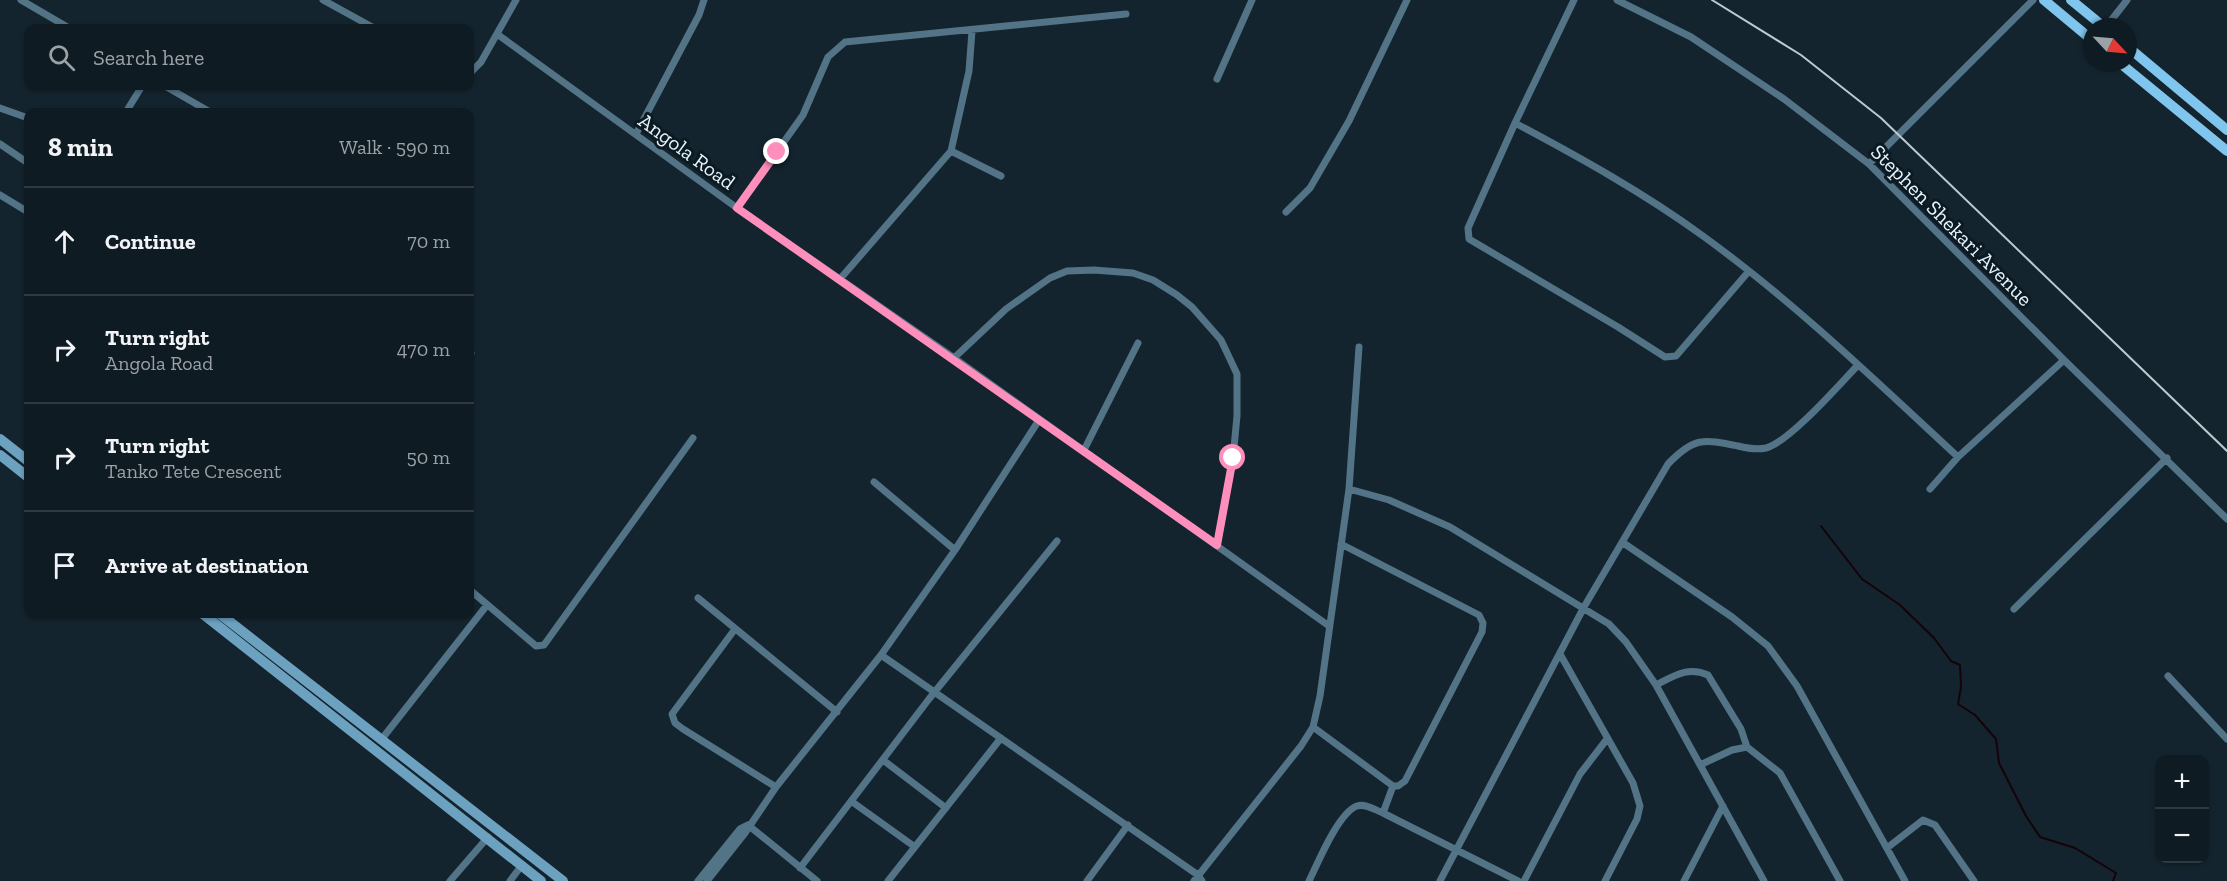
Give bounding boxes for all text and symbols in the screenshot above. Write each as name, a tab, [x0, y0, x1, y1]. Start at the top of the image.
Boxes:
north arrow	[2083, 18, 2137, 72]
search box	[24, 24, 474, 90]
icon: search	[45, 41, 78, 74]
text: Search here	[93, 44, 204, 71]
street label: Angola Road	[634, 108, 741, 195]
text: 8 min	[48, 131, 113, 163]
text: Walk · 590 m	[339, 135, 450, 159]
route end	[763, 138, 789, 164]
street label: Stephen Shekari Avenue	[1866, 139, 2038, 311]
icon: ahead	[48, 225, 81, 258]
text: Continue	[105, 228, 196, 255]
text: 70 m	[407, 229, 450, 253]
text: Turn right	[105, 324, 209, 351]
icon: right	[48, 333, 81, 366]
text: 470 m	[397, 337, 450, 361]
text: Angola Road	[105, 351, 213, 375]
text: Turn right	[105, 432, 209, 459]
icon: right	[48, 441, 81, 474]
route start	[1219, 444, 1245, 470]
text: 50 m	[406, 445, 450, 469]
text: Tanko Tete Crescent	[105, 459, 281, 483]
icon: arrive	[48, 549, 81, 582]
text: Arrive at destination	[105, 552, 308, 579]
map controls	[2155, 755, 2209, 863]
button: +	[2155, 755, 2209, 809]
button: −	[2155, 809, 2209, 863]

